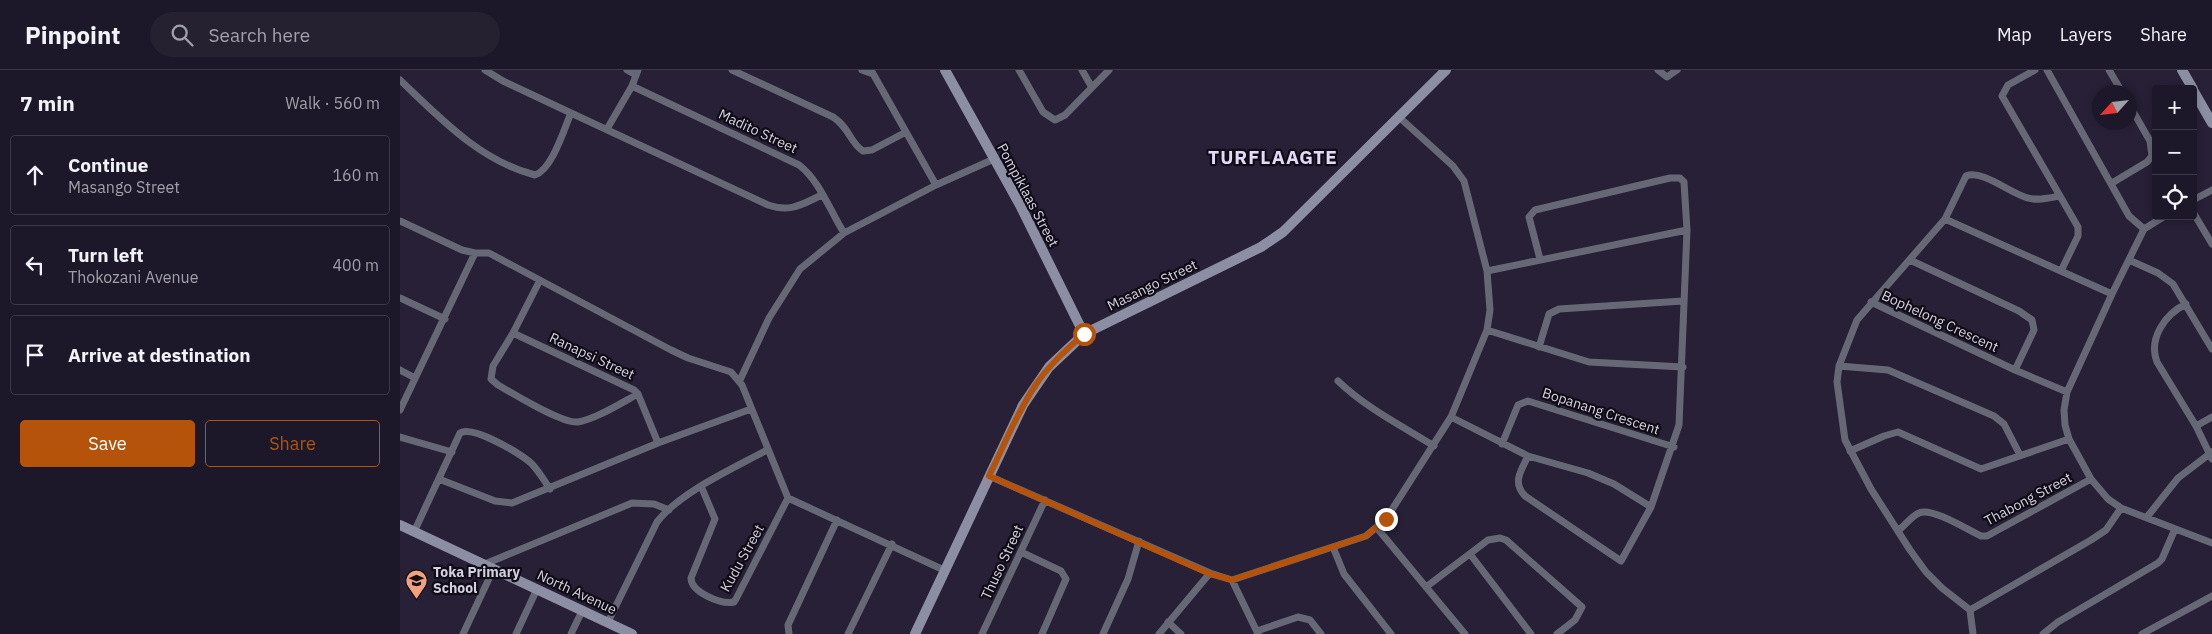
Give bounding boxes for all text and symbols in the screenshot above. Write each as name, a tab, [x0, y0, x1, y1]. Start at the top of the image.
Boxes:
search box	[150, 12, 500, 57]
text: Pinpoint	[25, 19, 120, 51]
icon: search	[168, 21, 196, 49]
text: Search here	[208, 23, 310, 47]
text: Map	[1997, 23, 2032, 46]
text: Layers	[2060, 23, 2112, 46]
text: Share	[2140, 23, 2187, 46]
north arrow	[2092, 85, 2137, 130]
map controls	[2152, 85, 2197, 220]
button: +	[2152, 85, 2197, 130]
text: 7 min	[20, 89, 75, 117]
text: Walk · 560 m	[285, 93, 380, 113]
street label: Madito Street	[716, 105, 800, 157]
button: −	[2152, 130, 2197, 175]
street label: Pompiklaas Street	[993, 140, 1063, 250]
district label: TURFLAAGTE	[1208, 145, 1338, 169]
text: Continue	[68, 153, 148, 177]
icon: ahead	[21, 161, 49, 189]
text: 160 m	[332, 165, 379, 185]
button: locate	[2152, 175, 2197, 220]
text: Masango Street	[68, 177, 180, 197]
text: Turn left	[68, 243, 144, 267]
icon: left	[21, 251, 49, 279]
text: 400 m	[332, 255, 379, 275]
street label: Masango Street	[1104, 255, 1200, 315]
text: Thokozani Avenue	[68, 267, 199, 287]
street label: Bophelong Crescent	[1879, 286, 2001, 356]
route start	[1073, 323, 1096, 346]
street label: Ranapsi Street	[547, 328, 638, 384]
icon: arrive	[21, 341, 49, 369]
text: Arrive at destination	[68, 343, 251, 367]
street label: Bopanang Crescent	[1540, 384, 1662, 439]
button: Save	[20, 420, 195, 467]
button: Share	[205, 420, 380, 467]
street label: Thabong Street	[1981, 468, 2075, 530]
route end	[1375, 508, 1398, 531]
street label: Kudu Street	[716, 521, 768, 595]
street label: Thuso Street	[977, 522, 1027, 602]
place label: Toka Primary School	[433, 563, 520, 597]
street label: North Avenue	[534, 566, 620, 618]
school or university icon: Toka Primary School	[405, 568, 429, 599]

